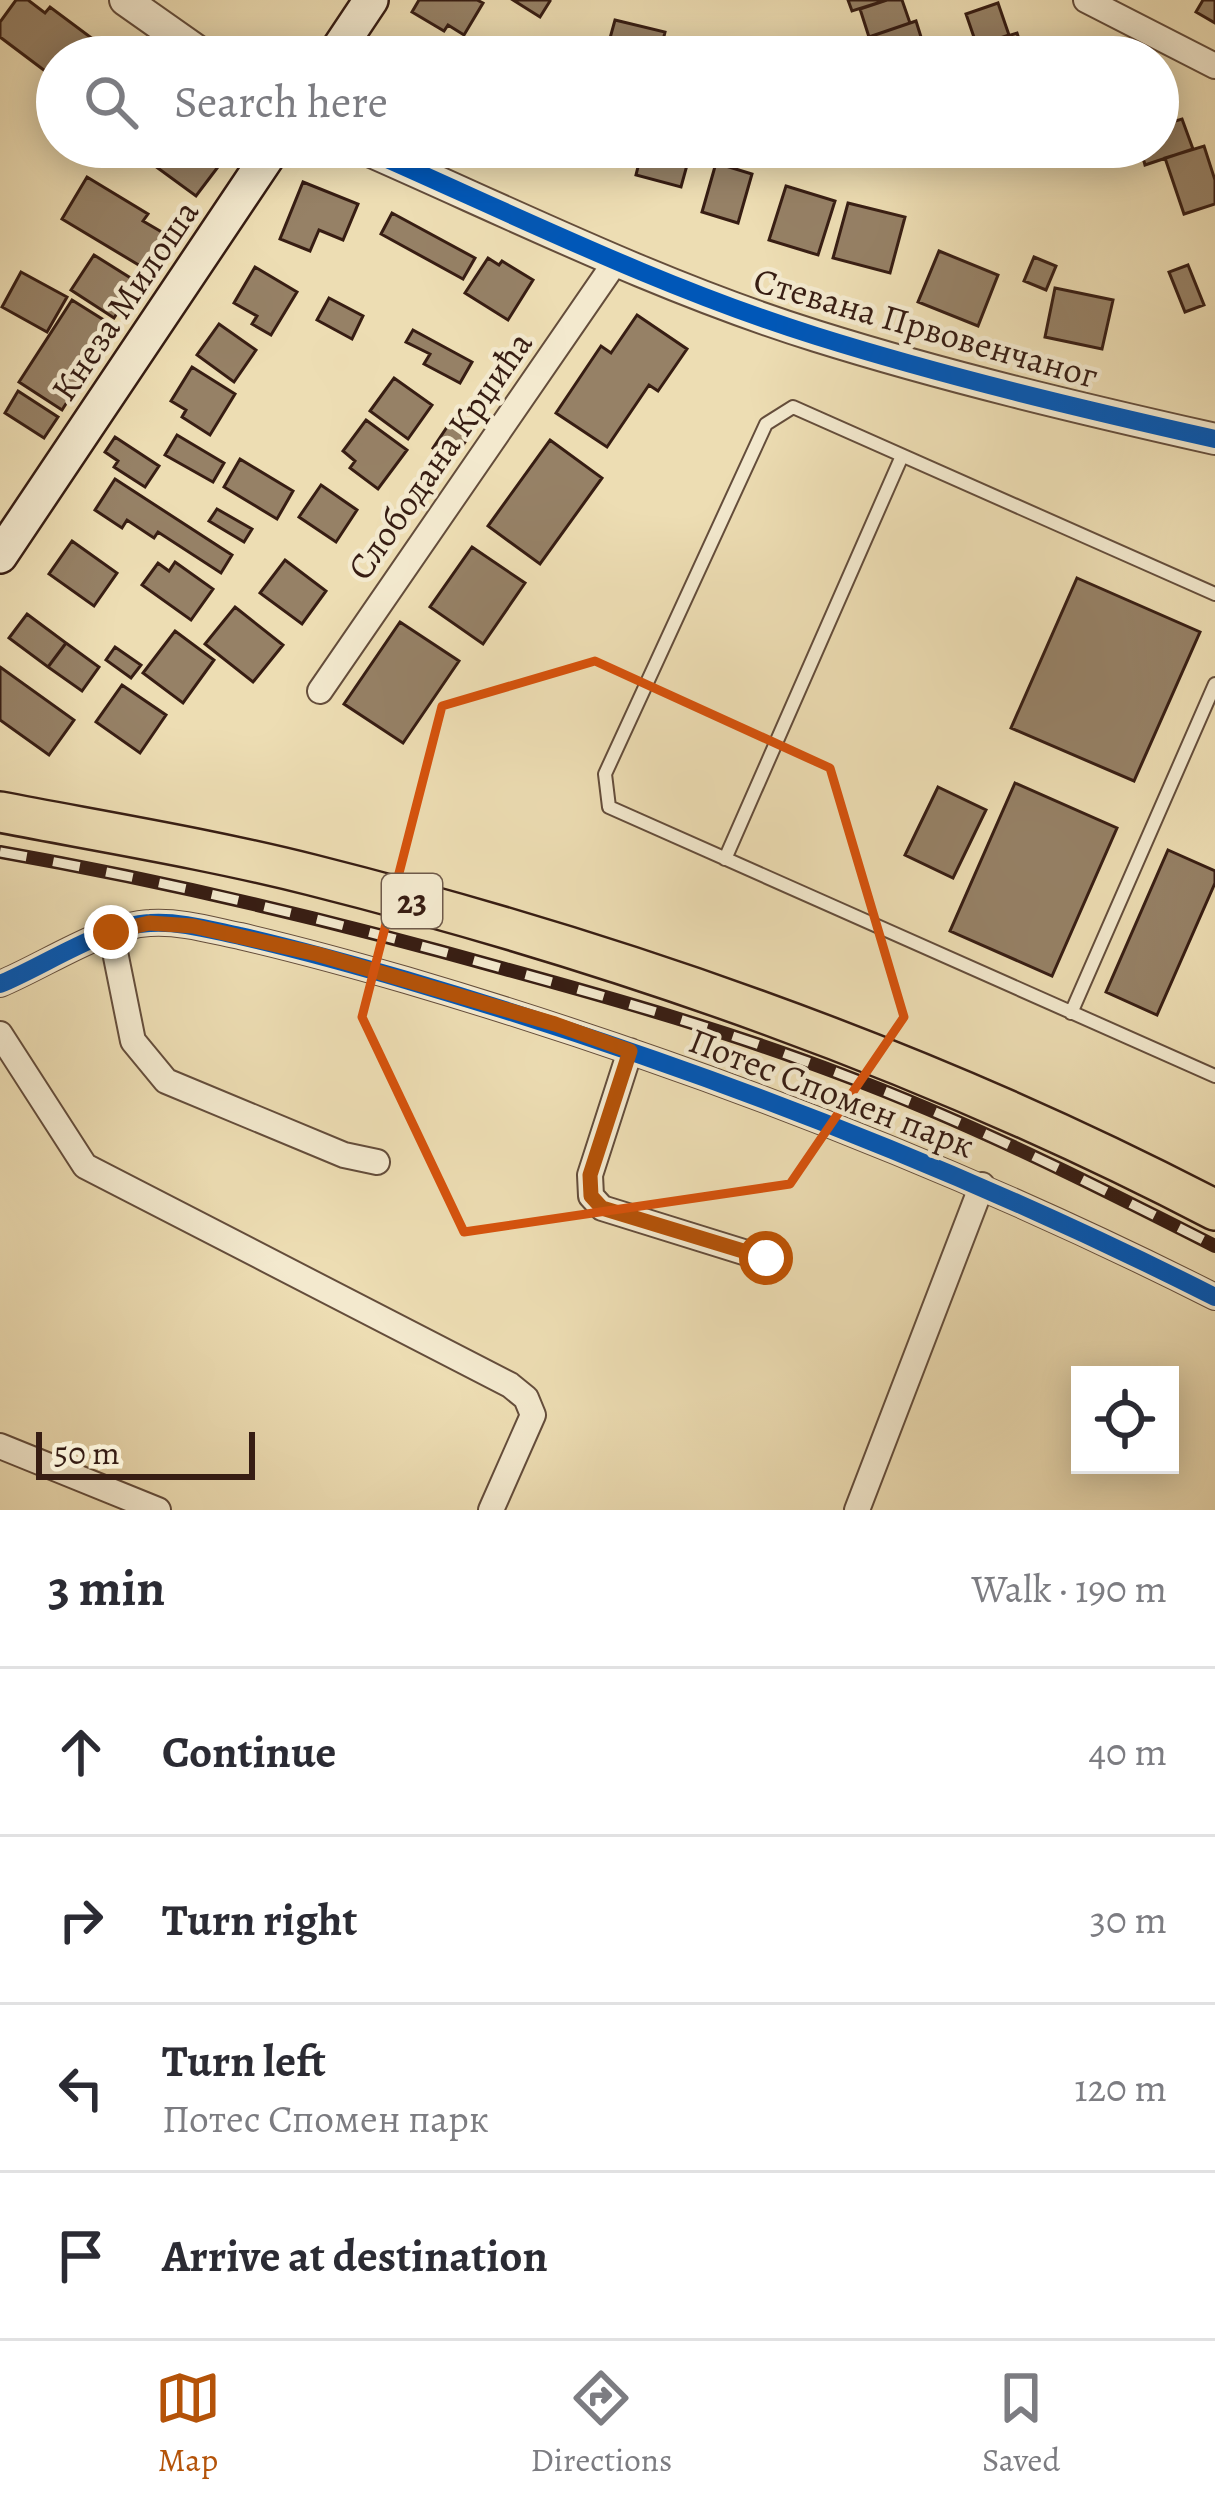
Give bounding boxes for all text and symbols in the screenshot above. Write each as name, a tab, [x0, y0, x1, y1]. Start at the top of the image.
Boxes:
search box	[36, 36, 1179, 168]
icon: search	[78, 69, 144, 135]
text: Search here	[174, 71, 388, 133]
street label: Кнеза Милоша	[39, 190, 210, 411]
street label: Стевана Првовенчаног	[748, 255, 1104, 400]
street label: Слободана Крџића	[335, 321, 544, 589]
road number: 23	[382, 874, 442, 928]
route end	[84, 905, 138, 959]
street label: Потес Спомен парк	[682, 1015, 982, 1169]
route start	[739, 1231, 793, 1285]
map controls	[1071, 1366, 1179, 1474]
button: locate	[1071, 1366, 1179, 1474]
scale bar	[36, 1426, 255, 1479]
text: 50 m	[54, 1430, 120, 1475]
text: 3 min	[48, 1553, 165, 1623]
text: Walk · 190 m	[971, 1562, 1167, 1615]
icon: ahead	[48, 1719, 114, 1785]
text: Continue	[162, 1721, 336, 1783]
text: 40 m	[1088, 1725, 1167, 1778]
icon: right	[48, 1887, 114, 1953]
text: Turn right	[162, 1889, 357, 1951]
text: 30 m	[1090, 1893, 1167, 1946]
text: Turn left	[162, 2030, 326, 2092]
icon: left	[48, 2055, 114, 2121]
text: 120 m	[1074, 2061, 1167, 2114]
text: Потес Спомен парк	[162, 2092, 489, 2145]
icon: arrive	[48, 2223, 114, 2289]
text: Arrive at destination	[162, 2225, 548, 2287]
tab: Map	[155, 2365, 221, 2482]
tab: Directions	[531, 2365, 672, 2482]
tab: Saved	[982, 2365, 1060, 2482]

